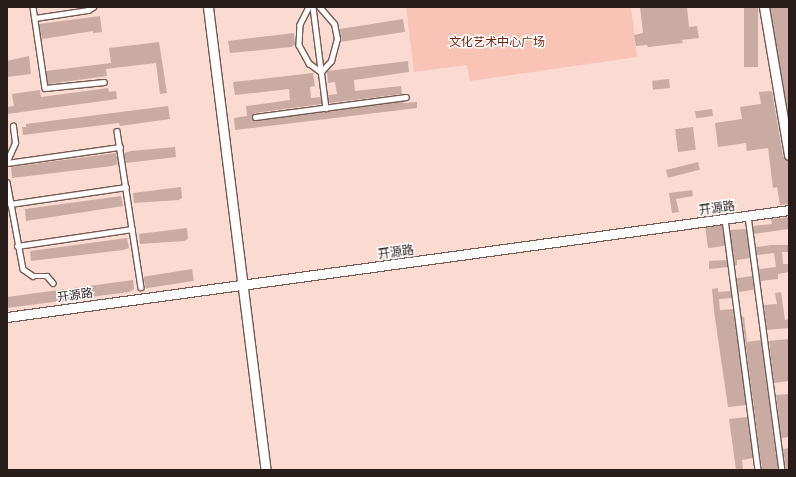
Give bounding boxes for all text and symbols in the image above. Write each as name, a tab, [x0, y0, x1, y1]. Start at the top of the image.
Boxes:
park label: 文化艺术中心广场	[449, 35, 545, 49]
street label: 开源路	[698, 198, 736, 218]
street label: 开源路	[377, 242, 415, 262]
street label: 开源路	[56, 285, 94, 305]

